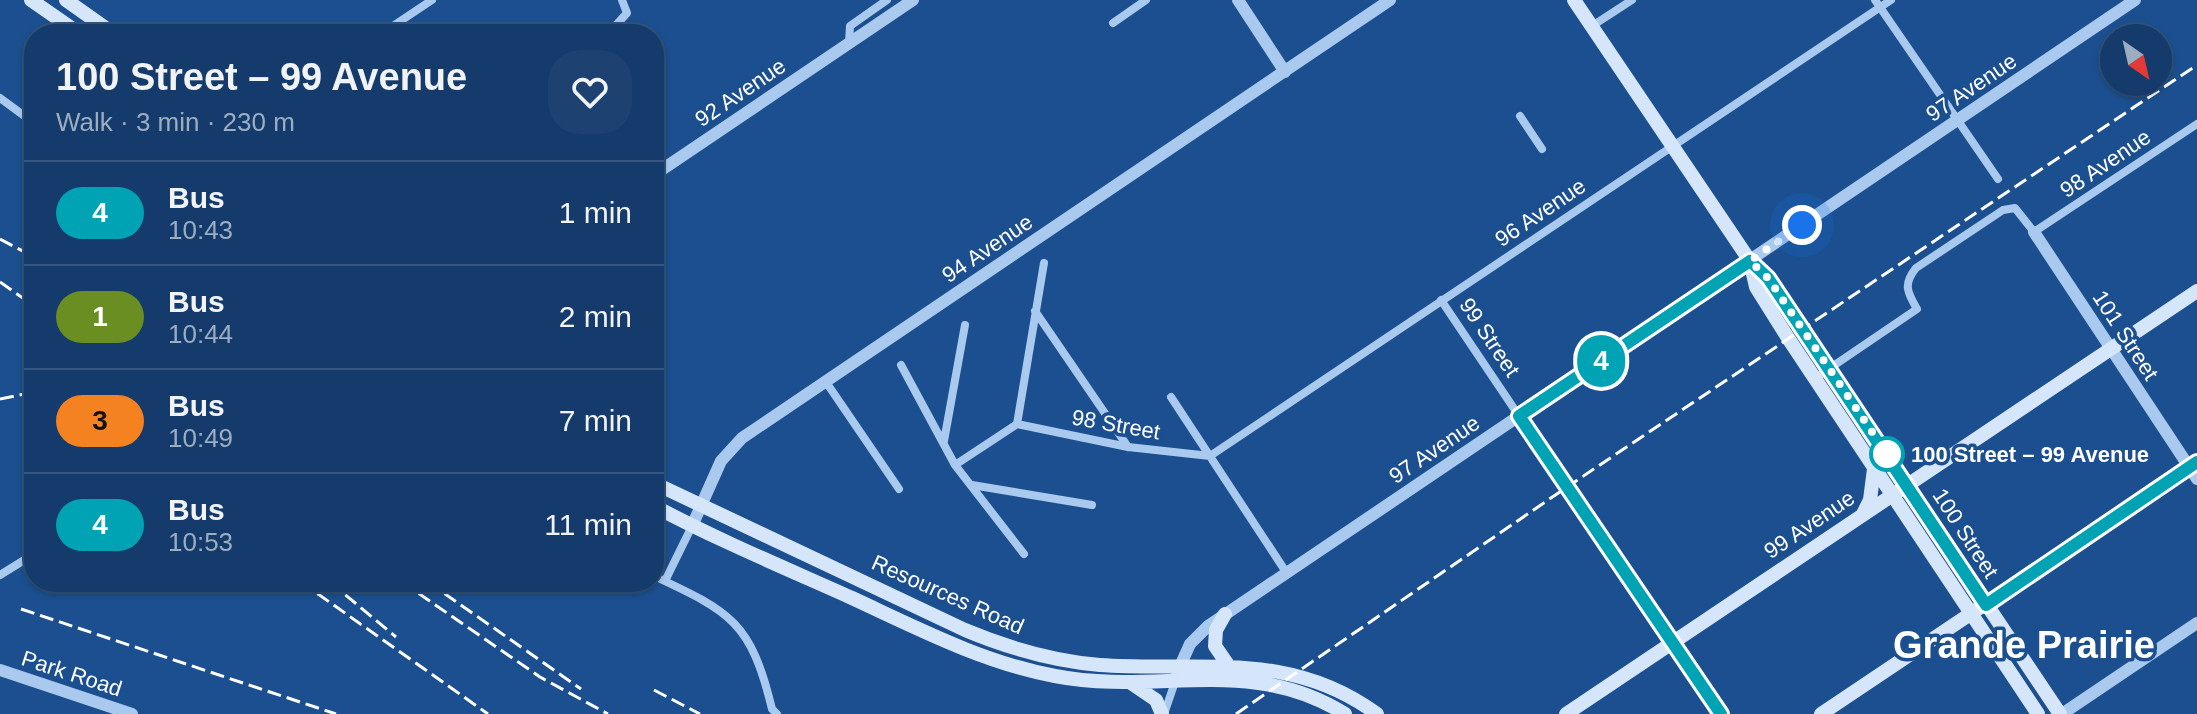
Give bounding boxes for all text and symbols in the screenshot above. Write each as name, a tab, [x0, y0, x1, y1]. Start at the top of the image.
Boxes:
north arrow	[2100, 24, 2172, 96]
map controls	[2100, 24, 2172, 96]
street label: 97 Avenue	[1921, 48, 2021, 127]
button: heart	[548, 50, 632, 134]
street label: 92 Avenue	[690, 53, 790, 132]
text: 100 Street – 99 Avenue	[56, 56, 467, 98]
text: Walk · 3 min · 230 m	[56, 107, 295, 137]
street label: 98 Avenue	[2055, 124, 2155, 203]
street label: 96 Avenue	[1490, 173, 1590, 252]
text: Bus	[168, 181, 225, 214]
text: 1 min	[559, 196, 632, 229]
text: 4	[92, 197, 108, 228]
your location	[1782, 205, 1822, 245]
street label: 94 Avenue	[937, 209, 1037, 288]
text: 10:43	[168, 215, 233, 245]
text: Bus	[168, 285, 225, 318]
street label: 101 Street	[2087, 286, 2164, 385]
street label: 99 Street	[1454, 293, 1525, 381]
text: 2 min	[559, 300, 632, 333]
text: 1	[92, 301, 108, 332]
text: 10:44	[168, 319, 233, 349]
line badge: 4	[1575, 335, 1627, 387]
text: 4	[1593, 345, 1609, 376]
text: Bus	[168, 389, 225, 422]
text: 7 min	[559, 404, 632, 437]
street label: 98 Street	[1070, 404, 1162, 445]
text: 3	[92, 405, 108, 436]
street label: 97 Avenue	[1384, 410, 1484, 489]
text: 10:49	[168, 423, 233, 453]
marker: 100 Street – 99 Avenue	[1870, 437, 1904, 471]
place label: 100 Street – 99 Avenue	[1911, 442, 2149, 467]
street label: 100 Street	[1927, 484, 2004, 583]
street label: 99 Avenue	[1759, 485, 1859, 564]
text: Bus	[168, 493, 225, 526]
text: 11 min	[544, 508, 632, 541]
text: 4	[92, 509, 108, 540]
text: 10:53	[168, 527, 233, 557]
street label: Resources Road	[868, 550, 1028, 639]
district label: Grande Prairie	[1893, 624, 2155, 666]
street label: Park Road	[19, 646, 125, 701]

